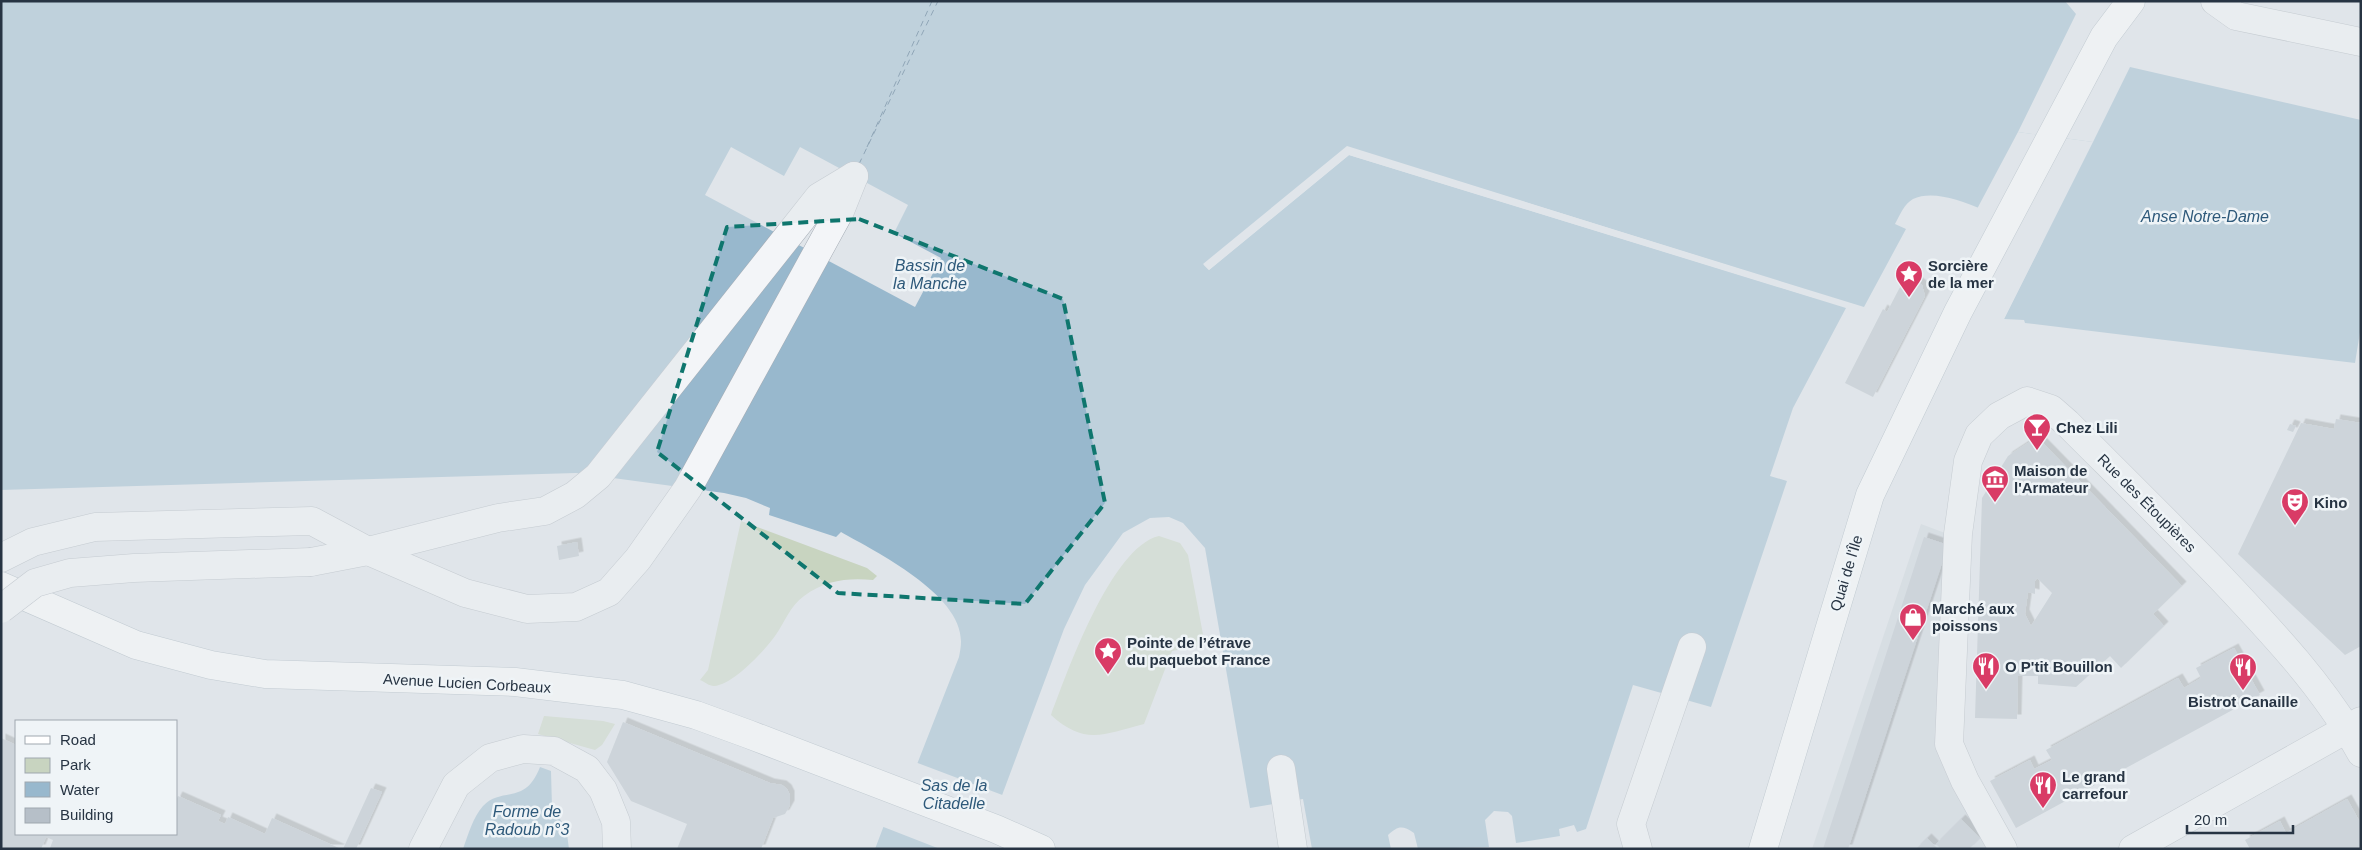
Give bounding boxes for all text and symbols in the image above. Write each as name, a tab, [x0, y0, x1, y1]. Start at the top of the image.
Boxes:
water label: Anse Notre-Dame	[2140, 208, 2269, 225]
water label: Bassin de la Manche	[893, 257, 967, 292]
place label: Sorcière de la mer	[1928, 257, 1994, 291]
place icon: Sorcière de la mer	[1894, 259, 1924, 298]
bar icon: Chez Lili	[2022, 412, 2052, 451]
place label: Chez Lili	[2056, 419, 2118, 436]
street label: Rue des Étoupières	[2094, 450, 2200, 556]
place label: Maison de l'Armateur	[2014, 462, 2089, 496]
museum icon: Maison de l'Armateur	[1980, 464, 2010, 503]
theatre icon: Kino	[2280, 487, 2310, 526]
place label: Kino	[2314, 494, 2347, 511]
street label: Quai de l'Île	[1826, 533, 1866, 613]
place label: Marché aux poissons	[1932, 600, 2015, 634]
shop icon: Marché aux poissons	[1898, 602, 1928, 641]
place label: Pointe de l’étrave du paquebot France	[1127, 634, 1270, 668]
place icon: Pointe de l’étrave du paquebot France	[1093, 636, 1123, 675]
restaurant icon: O P'tit Bouillon	[1971, 651, 2001, 690]
restaurant icon: Bistrot Canaille	[2228, 652, 2258, 691]
place label: O P'tit Bouillon	[2005, 658, 2113, 675]
street label: Avenue Lucien Corbeaux	[383, 670, 552, 696]
place label: Bistrot Canaille	[2188, 693, 2298, 710]
legend	[15, 720, 178, 835]
text: Road	[60, 731, 96, 748]
text: Park	[60, 756, 91, 773]
place label: Le grand carrefour	[2062, 768, 2128, 802]
restaurant icon: Le grand carrefour	[2028, 770, 2058, 809]
water label: Sas de la Citadelle	[921, 777, 987, 812]
text: Water	[60, 781, 99, 798]
scale bar	[2187, 802, 2293, 834]
water label: Forme de Radoub n°3	[485, 803, 569, 838]
text: Building	[60, 806, 113, 823]
text: 20 m	[2194, 811, 2227, 828]

